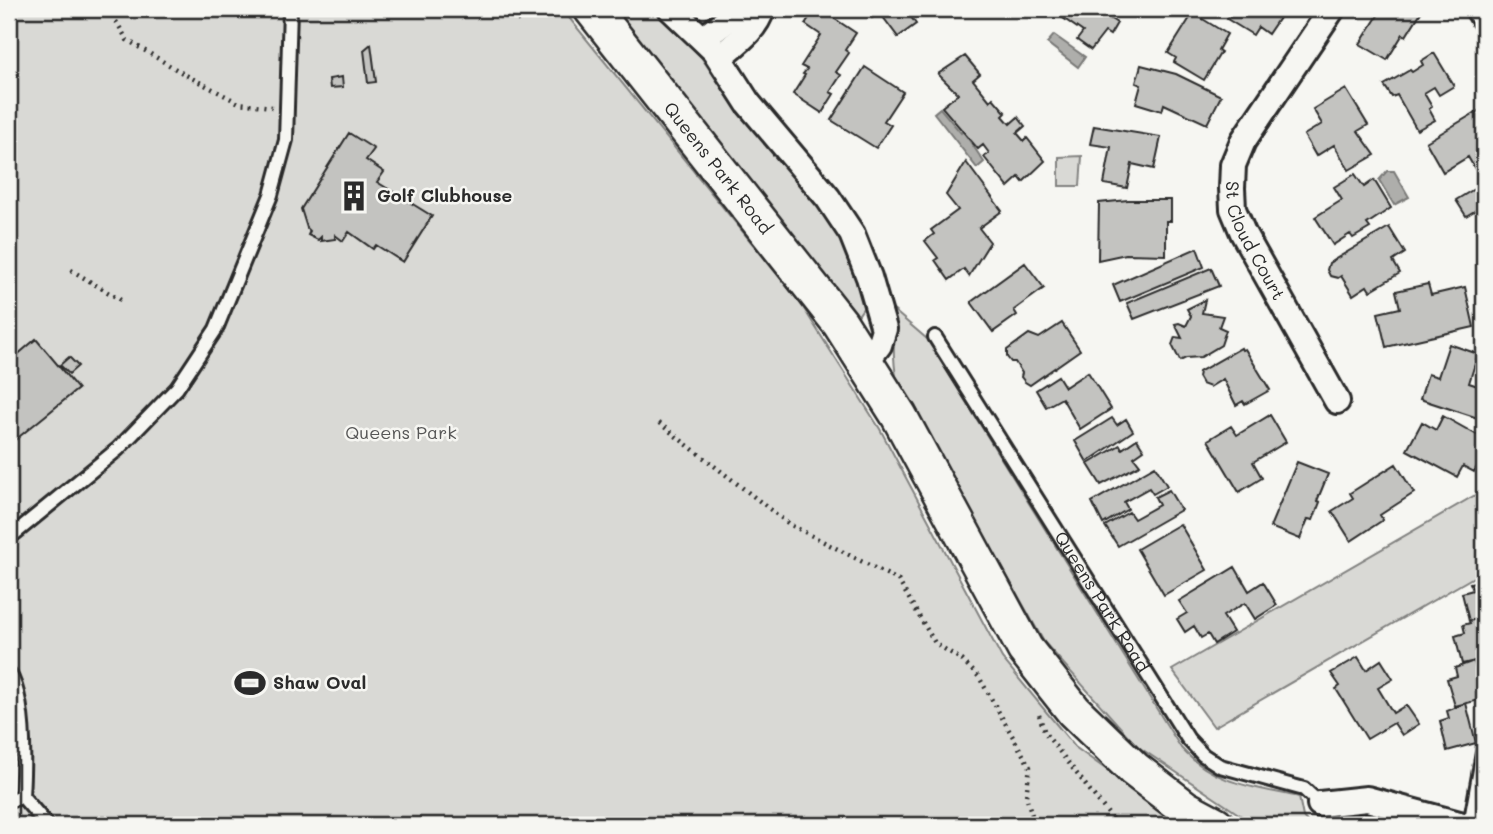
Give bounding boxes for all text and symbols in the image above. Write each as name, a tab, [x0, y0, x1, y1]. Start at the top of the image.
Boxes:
street label: Queens Park Road	[659, 97, 778, 239]
building icon: Golf Clubhouse	[337, 179, 371, 213]
street label: St Cloud Court	[1221, 181, 1291, 304]
place label: Golf Clubhouse	[377, 183, 513, 207]
park label: Queens Park	[345, 420, 457, 444]
street label: Queens Park Road	[1049, 526, 1156, 676]
sports icon: Shaw Oval	[233, 666, 267, 700]
place label: Shaw Oval	[273, 670, 366, 694]

